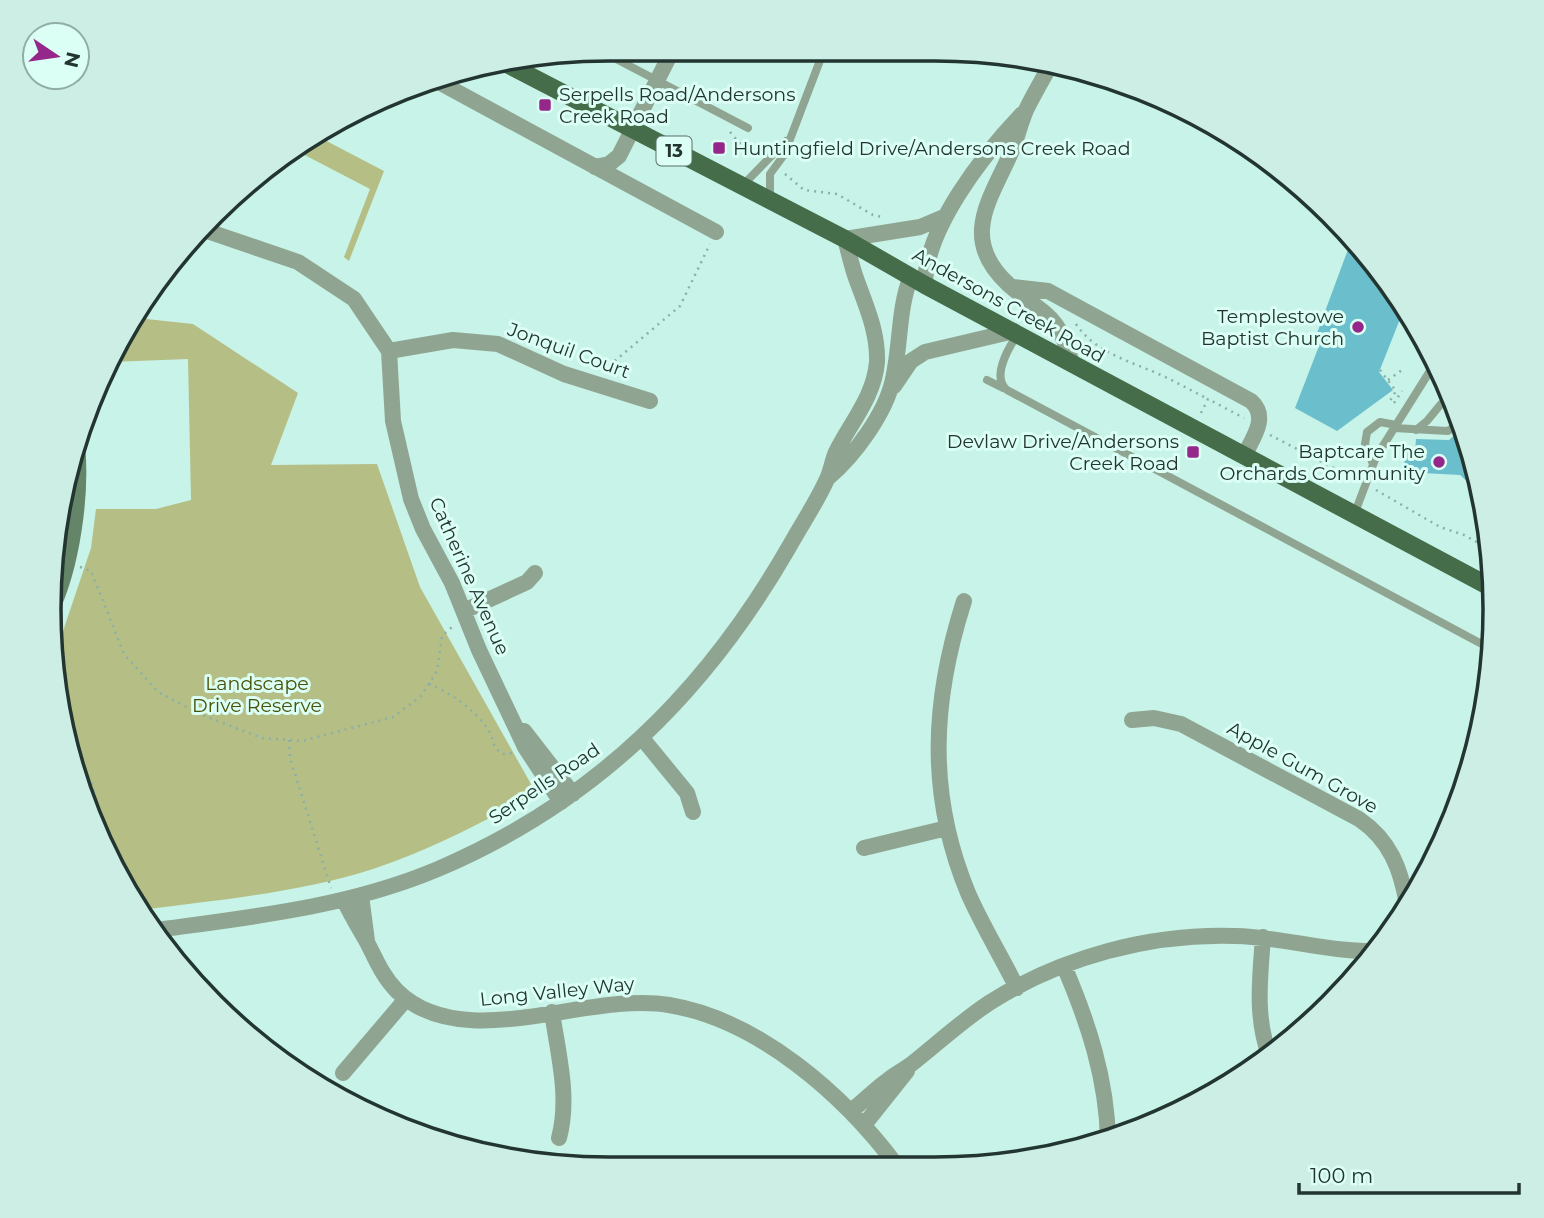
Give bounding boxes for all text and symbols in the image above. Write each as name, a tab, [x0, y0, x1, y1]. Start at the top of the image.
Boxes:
north arrow	[21, 21, 91, 91]
text: N	[59, 50, 85, 70]
place label: Serpells Road/Andersons Creek Road	[559, 83, 795, 128]
marker: Serpells Road/Andersons Creek Road	[537, 97, 553, 113]
road number: 13	[656, 136, 692, 166]
place label: Huntingfield Drive/Andersons Creek Road	[733, 137, 1131, 160]
marker: Huntingfield Drive/Andersons Creek Road	[711, 140, 727, 156]
street label: Andersons Creek Road	[909, 243, 1109, 368]
place label: Templestowe Baptist Church	[1201, 305, 1344, 350]
street label: Jonquil Court	[504, 317, 633, 383]
marker: Templestowe Baptist Church	[1350, 319, 1366, 335]
place label: Devlaw Drive/Andersons Creek Road	[947, 430, 1179, 475]
place label: Baptcare The Orchards Community	[1219, 440, 1426, 485]
marker: Devlaw Drive/Andersons Creek Road	[1185, 444, 1201, 460]
marker: Baptcare The Orchards Community	[1431, 454, 1447, 470]
street label: Catherine Avenue	[424, 494, 515, 659]
park label: Landscape Drive Reserve	[192, 672, 322, 717]
street label: Apple Gum Grove	[1223, 716, 1382, 818]
street label: Serpells Road	[484, 738, 604, 829]
street label: Long Valley Way	[479, 972, 636, 1011]
scale bar	[1299, 1152, 1520, 1196]
text: 100 m	[1310, 1163, 1373, 1188]

